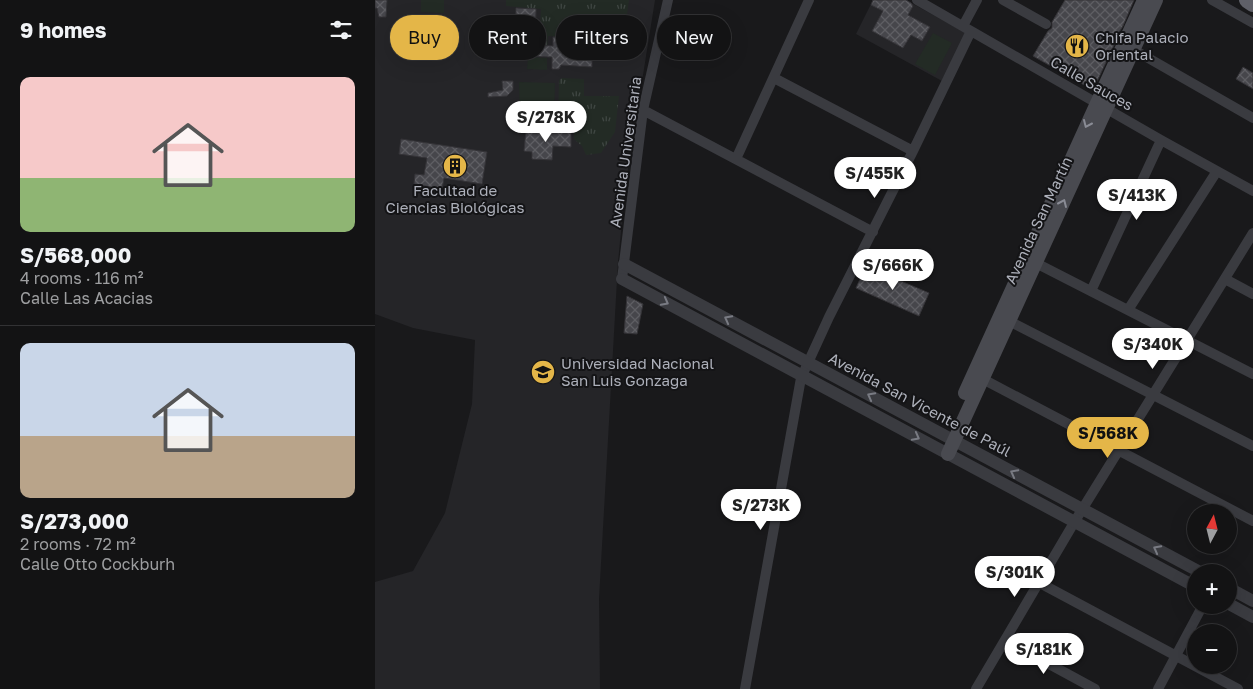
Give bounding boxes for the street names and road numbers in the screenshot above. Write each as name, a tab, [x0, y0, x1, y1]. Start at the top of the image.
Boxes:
street label: Calle Sauces	[1047, 52, 1137, 114]
street label: Avenida Universitaria	[605, 75, 645, 229]
street label: Avenida San Martín	[1001, 153, 1075, 287]
street label: Avenida San Vicente de Paúl	[826, 348, 1014, 460]

